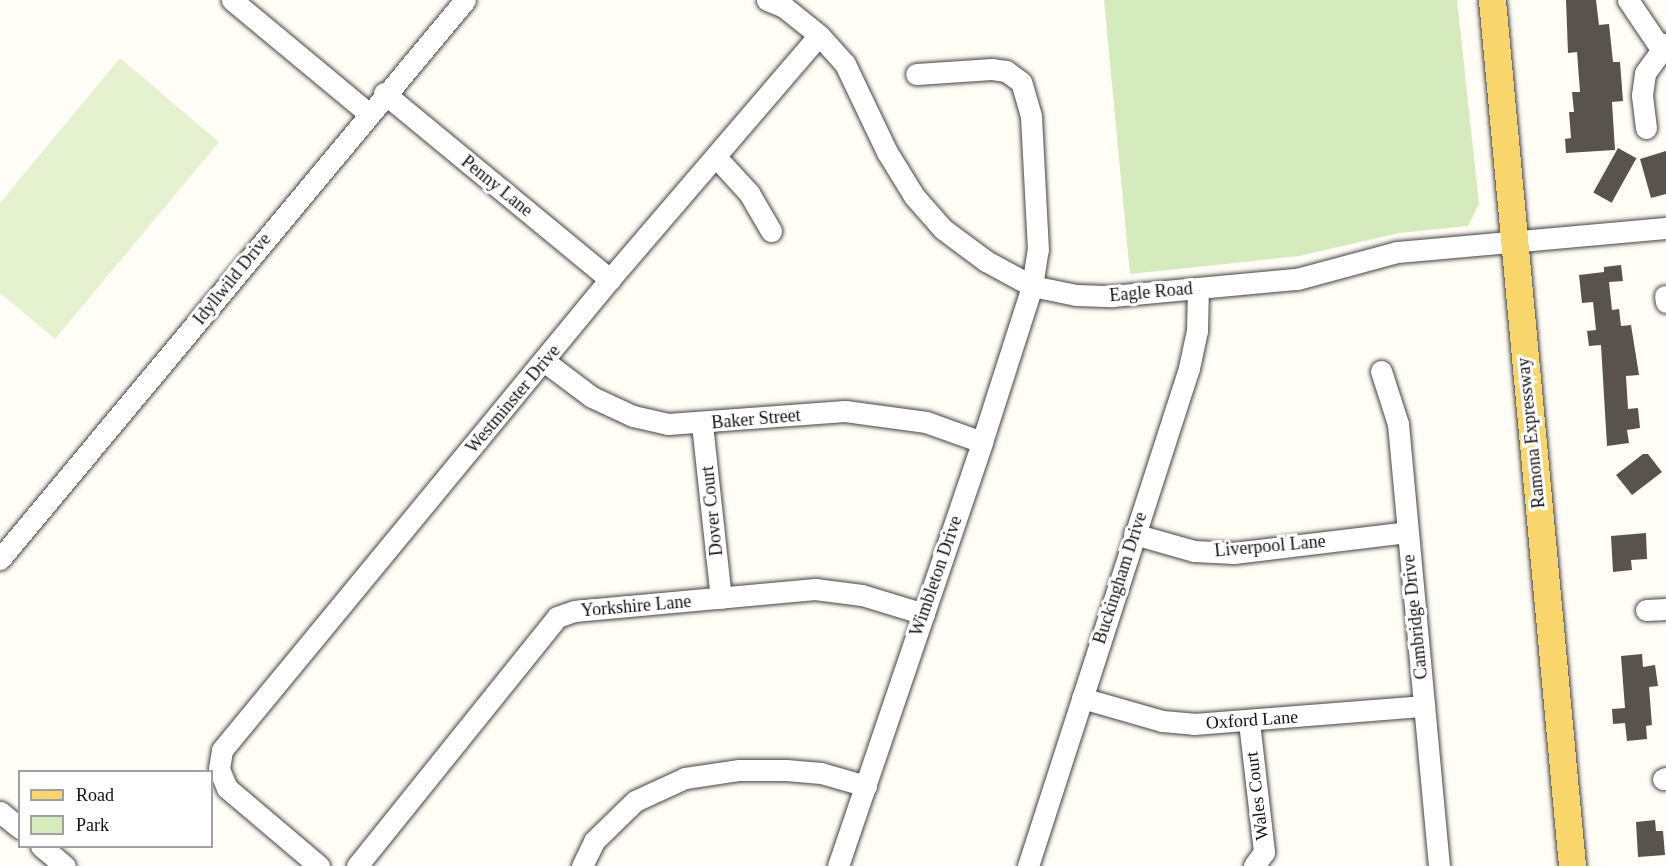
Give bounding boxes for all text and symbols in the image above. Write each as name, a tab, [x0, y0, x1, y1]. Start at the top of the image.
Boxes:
street label: Penny Lane	[457, 151, 537, 221]
street label: Idyllwild Drive	[189, 229, 275, 329]
street label: Eagle Road	[1108, 278, 1194, 306]
street label: Westminster Drive	[461, 340, 565, 458]
street label: Ramona Expressway	[1512, 357, 1550, 509]
street label: Baker Street	[710, 404, 802, 434]
street label: Dover Court	[697, 465, 727, 557]
street label: Buckingham Drive	[1088, 509, 1152, 647]
street label: Wimbleton Drive	[905, 513, 967, 639]
street label: Liverpool Lane	[1214, 530, 1326, 562]
street label: Cambridge Drive	[1398, 553, 1432, 681]
street label: Yorkshire Lane	[580, 590, 692, 622]
street label: Oxford Lane	[1205, 706, 1299, 734]
street label: Wales Court	[1241, 750, 1273, 842]
legend	[18, 770, 213, 848]
text: Road	[76, 785, 114, 805]
text: Park	[76, 815, 109, 835]

